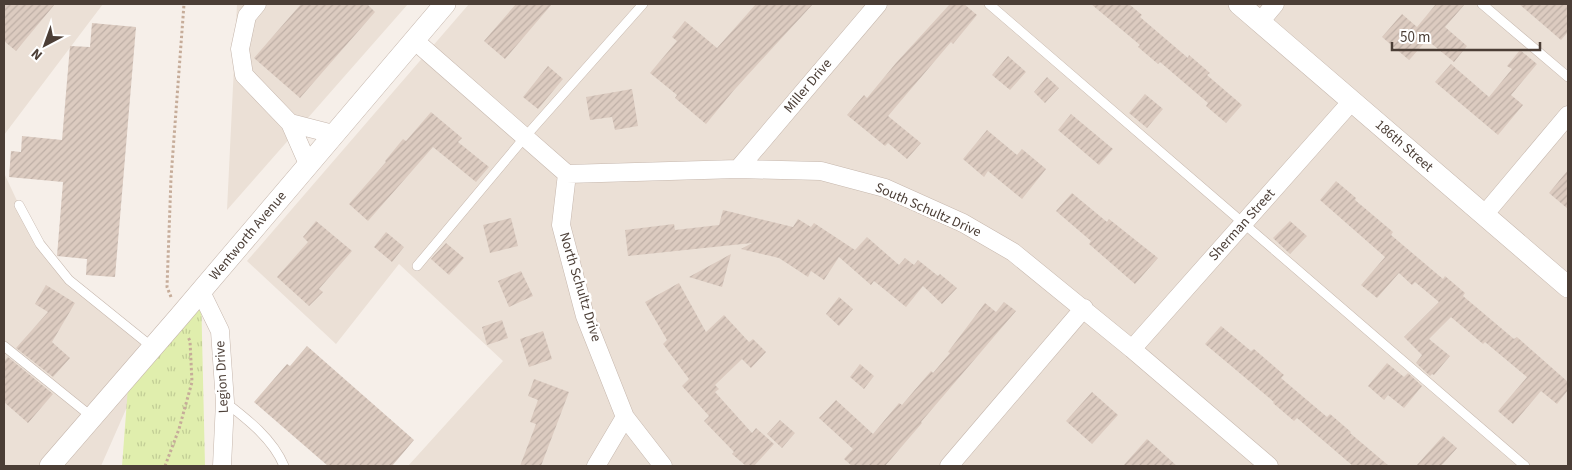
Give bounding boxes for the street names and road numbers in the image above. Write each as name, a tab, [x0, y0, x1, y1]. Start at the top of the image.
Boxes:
street label: Miller Drive	[779, 54, 837, 118]
street label: 186th Street	[1371, 115, 1438, 177]
street label: South Schultz Drive	[872, 178, 984, 242]
street label: Sherman Street	[1204, 184, 1280, 266]
street label: Wentworth Avenue	[205, 187, 291, 285]
street label: North Schultz Drive	[554, 230, 606, 344]
street label: Legion Drive	[210, 340, 234, 414]

